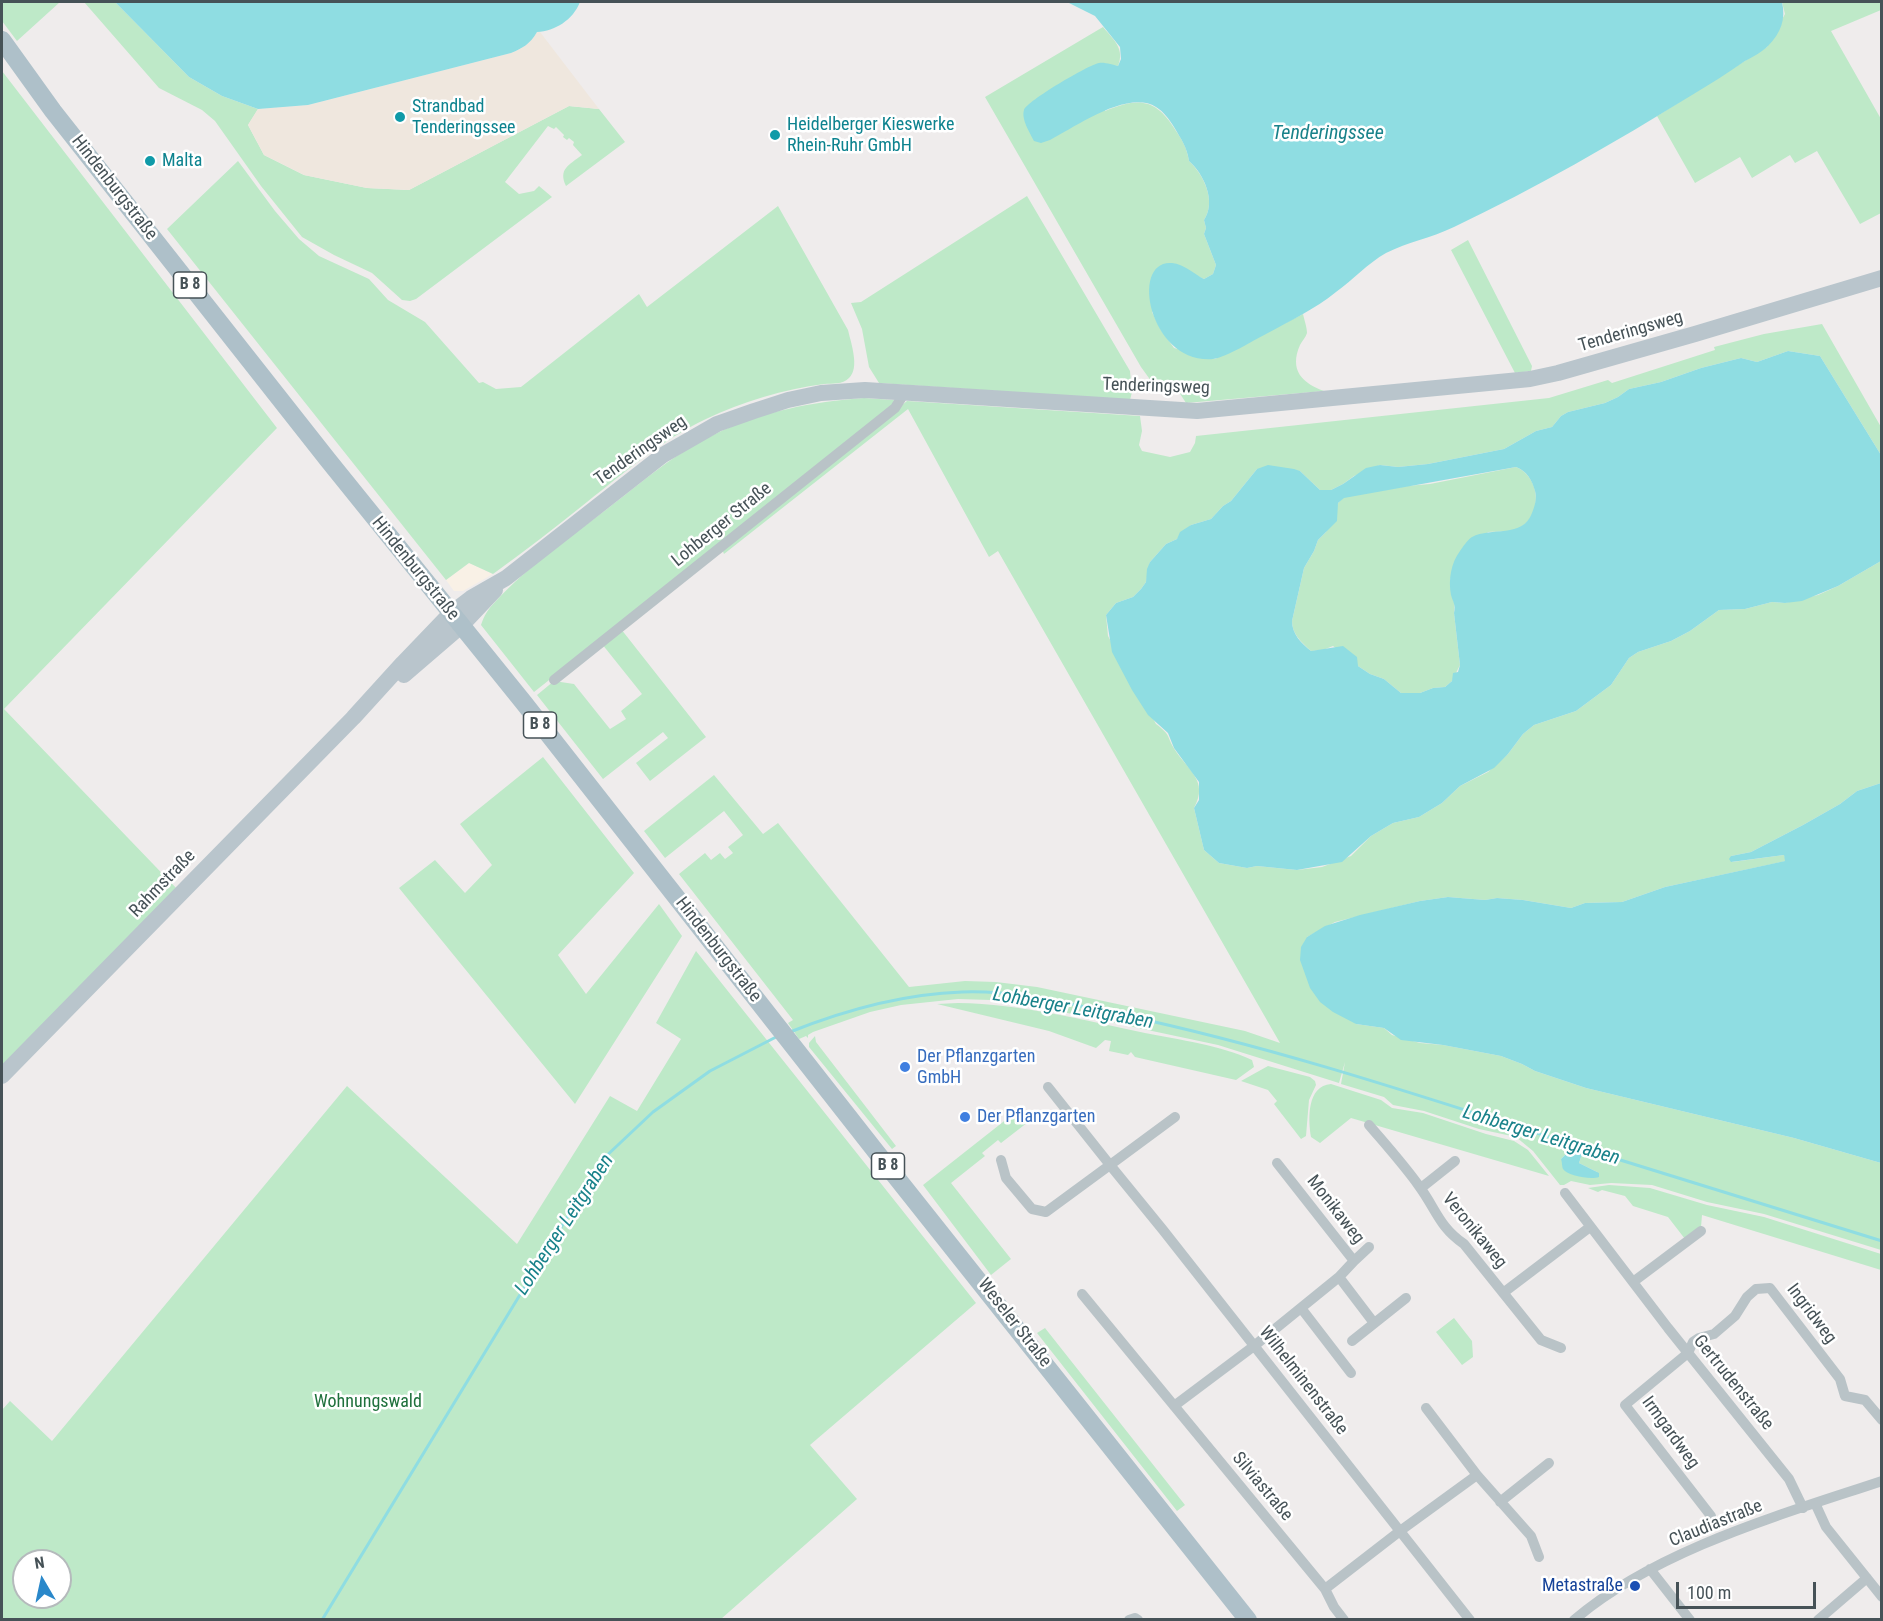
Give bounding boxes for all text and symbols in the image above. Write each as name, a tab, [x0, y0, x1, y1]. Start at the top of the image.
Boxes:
place label: Strandbad Tenderingssee	[412, 96, 516, 138]
marker: Strandbad Tenderingssee	[393, 110, 407, 124]
place label: Heidelberger Kieswerke Rhein-Ruhr GmbH	[787, 114, 954, 156]
water label: Tenderingssee	[1272, 122, 1384, 146]
marker: Heidelberger Kieswerke Rhein-Ruhr GmbH	[768, 128, 782, 142]
street label: Hindenburgstraße	[66, 131, 162, 245]
place label: Malta	[162, 150, 202, 172]
marker: Malta	[143, 154, 157, 168]
road number: B 8	[174, 272, 207, 298]
street label: Tenderingsweg	[1576, 307, 1686, 357]
street label: Tenderingsweg	[1102, 374, 1210, 400]
street label: Tenderingsweg	[591, 411, 691, 491]
street label: Lohberger Straße	[668, 478, 776, 572]
street label: Hindenburgstraße	[367, 513, 463, 625]
road number: B 8	[524, 712, 556, 738]
street label: Rahmstraße	[126, 846, 200, 922]
street label: Hindenburgstraße	[670, 893, 766, 1007]
water label: Lohberger Leitgraben	[991, 983, 1155, 1035]
place label: Der Pflanzgarten GmbH	[917, 1046, 1035, 1088]
marker: Der Pflanzgarten GmbH	[898, 1060, 912, 1074]
water label: Lohberger Leitgraben	[1460, 1101, 1622, 1171]
place label: Der Pflanzgarten	[977, 1106, 1095, 1128]
marker: Der Pflanzgarten	[958, 1110, 972, 1124]
water label: Lohberger Leitgraben	[511, 1150, 619, 1300]
road number: B 8	[872, 1153, 904, 1179]
street label: Monikaweg	[1301, 1171, 1369, 1249]
street label: Veronikaweg	[1437, 1189, 1511, 1273]
street label: Weseler Straße	[973, 1274, 1055, 1372]
street label: Ingridweg	[1781, 1280, 1841, 1348]
street label: Wilhelminenstraße	[1254, 1322, 1352, 1440]
street label: Gertrudenstraße	[1688, 1331, 1778, 1435]
park label: Wohnungswald	[314, 1391, 422, 1413]
street label: Irmgardweg	[1636, 1393, 1704, 1473]
street label: Silviastraße	[1227, 1448, 1297, 1526]
street label: Claudiastraße	[1666, 1496, 1766, 1552]
north arrow	[12, 1549, 72, 1609]
text: N	[33, 1553, 46, 1573]
scale bar	[1679, 1570, 1818, 1608]
place label: Metastraße	[1542, 1575, 1623, 1597]
marker: Metastraße	[1628, 1579, 1642, 1593]
text: 100 m	[1687, 1582, 1731, 1603]

